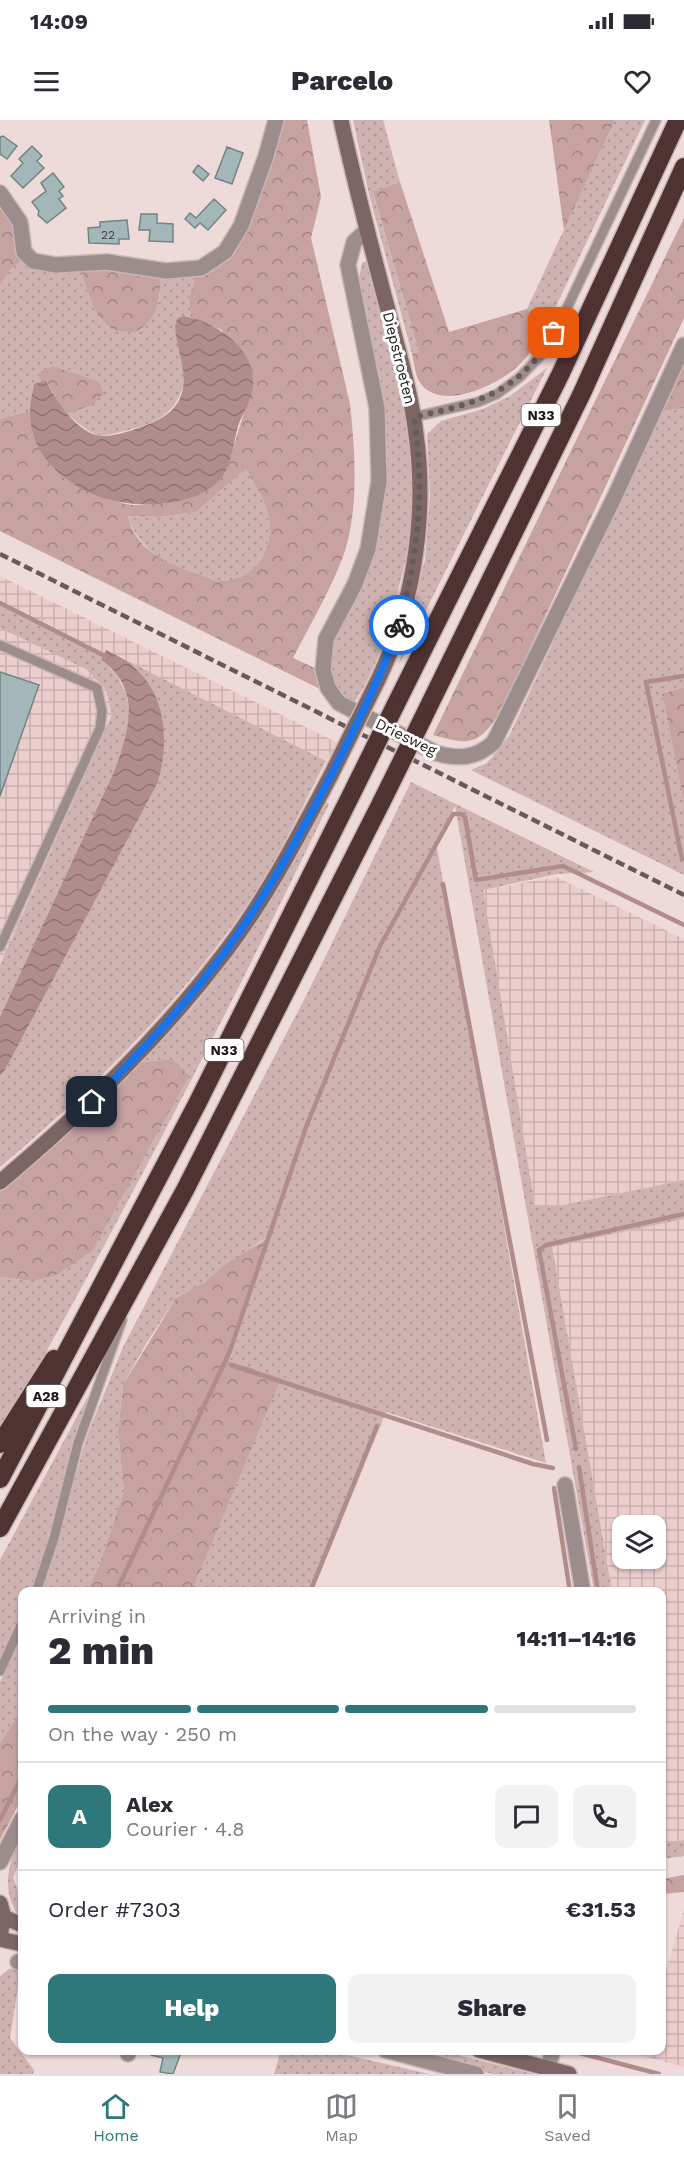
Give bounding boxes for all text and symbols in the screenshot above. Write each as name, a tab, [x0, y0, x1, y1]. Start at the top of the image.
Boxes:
text: 14:09	[30, 9, 88, 34]
icon: menu	[30, 65, 63, 98]
text: Parcelo	[291, 65, 393, 97]
icon: heart	[621, 65, 654, 98]
house number: 22	[101, 228, 115, 242]
pin	[528, 307, 579, 358]
street label: Diepstroeten	[379, 310, 419, 406]
icon: bag	[537, 316, 570, 349]
road number: N33	[522, 404, 560, 426]
courier	[369, 595, 429, 655]
icon: bike	[383, 609, 416, 642]
street label: Driesweg	[372, 714, 440, 760]
road number: N33	[204, 1039, 244, 1061]
pin	[66, 1076, 117, 1127]
icon: home	[75, 1085, 108, 1118]
road number: A28	[26, 1385, 66, 1407]
map controls	[612, 1515, 666, 1569]
button: layers	[612, 1515, 666, 1569]
text: Arriving in	[48, 1604, 146, 1628]
text: 14:11–14:16	[516, 1626, 636, 1651]
text: 2 min	[48, 1628, 154, 1673]
text: On the way · 250 m	[48, 1722, 237, 1746]
button: chat	[495, 1785, 558, 1848]
button: phone	[573, 1785, 636, 1848]
text: Alex	[126, 1792, 173, 1817]
text: A	[72, 1804, 87, 1829]
text: Courier · 4.8	[126, 1817, 245, 1841]
text: Order #7303	[48, 1897, 181, 1922]
text: €31.53	[566, 1897, 636, 1922]
button: Help	[48, 1974, 336, 2043]
button: Share	[348, 1974, 636, 2043]
tab: Home	[93, 2090, 139, 2145]
tab: Map	[325, 2090, 358, 2145]
tab: Saved	[544, 2090, 591, 2145]

